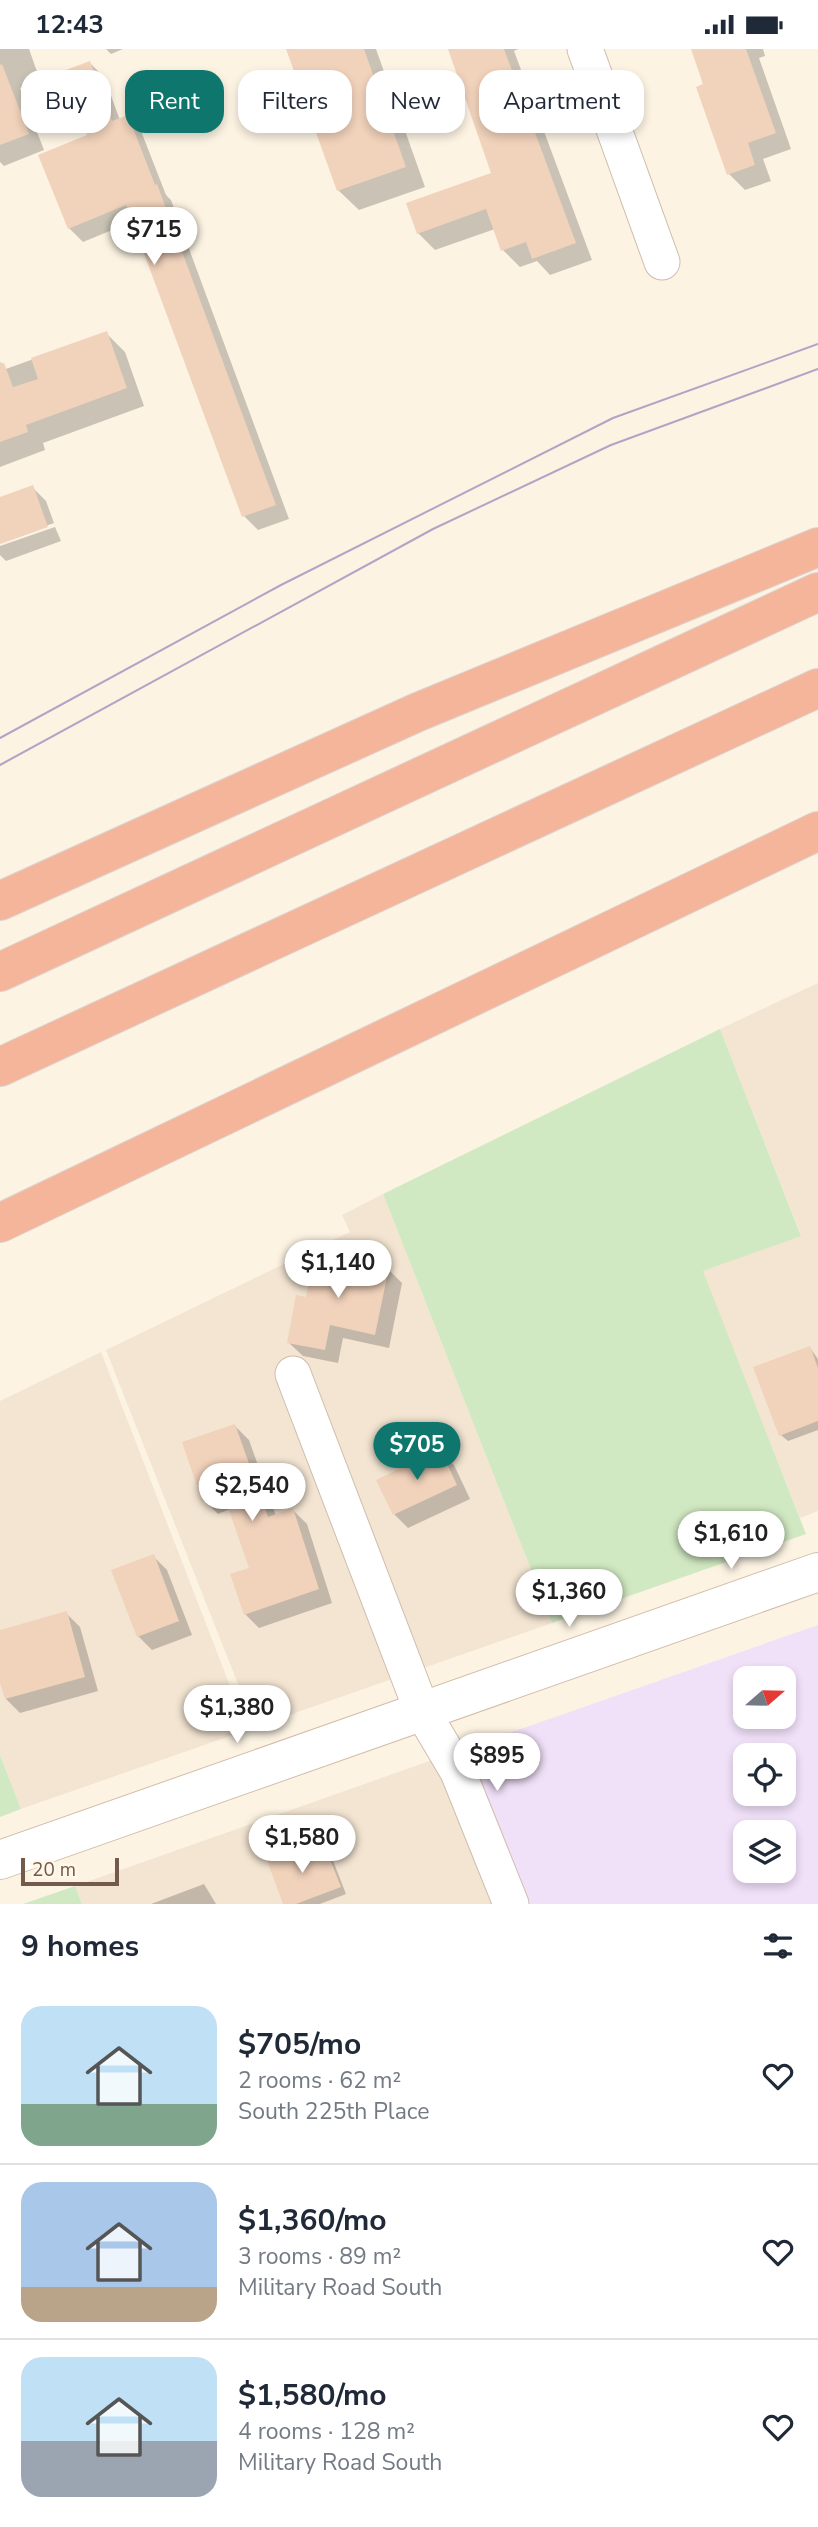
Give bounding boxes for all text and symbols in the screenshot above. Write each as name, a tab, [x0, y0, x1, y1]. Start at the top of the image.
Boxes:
text: 12:43	[35, 7, 104, 42]
chip: Buy	[21, 70, 111, 133]
chip: Rent	[125, 70, 224, 133]
chip: Filters	[238, 70, 352, 133]
chip: New	[366, 70, 465, 133]
chip: Apartment	[479, 70, 644, 133]
pin: $715	[113, 207, 195, 267]
text: $715	[126, 214, 182, 245]
pin: $1,140	[281, 1241, 395, 1300]
text: $1,140	[301, 1247, 375, 1278]
pin: $705	[376, 1423, 458, 1482]
text: $705	[389, 1429, 445, 1460]
pin: $2,540	[195, 1463, 309, 1523]
text: $2,540	[215, 1470, 289, 1501]
pin: $1,610	[674, 1511, 788, 1571]
text: $1,610	[694, 1518, 768, 1549]
pin: $1,360	[512, 1569, 626, 1629]
text: $1,360	[532, 1576, 606, 1607]
north arrow	[733, 1666, 796, 1729]
map controls	[733, 1666, 796, 1883]
pin: $1,380	[180, 1685, 294, 1745]
text: $1,380	[200, 1692, 274, 1723]
pin: $895	[456, 1733, 538, 1793]
text: $895	[469, 1740, 525, 1771]
button: locate	[733, 1743, 796, 1806]
pin: $1,580	[245, 1815, 359, 1875]
button: layers	[733, 1820, 796, 1883]
text: $1,580	[265, 1822, 339, 1853]
scale bar	[21, 1855, 119, 1887]
text: 20 m	[32, 1857, 76, 1883]
text: 9 homes	[21, 1926, 139, 1967]
icon: filters	[759, 1927, 797, 1965]
text: $705/mo	[238, 2024, 361, 2065]
icon: home	[77, 2034, 161, 2118]
icon: heart	[759, 2057, 797, 2095]
text: 2 rooms · 62 m²	[238, 2065, 401, 2096]
text: South 225th Place	[238, 2096, 430, 2127]
text: $1,360/mo	[238, 2200, 387, 2241]
icon: home	[77, 2210, 161, 2294]
icon: heart	[759, 2233, 797, 2271]
text: 3 rooms · 89 m²	[238, 2241, 401, 2272]
text: Military Road South	[238, 2272, 442, 2303]
text: $1,580/mo	[238, 2375, 387, 2416]
icon: home	[77, 2385, 161, 2469]
icon: heart	[759, 2408, 797, 2446]
text: 4 rooms · 128 m²	[238, 2416, 415, 2447]
text: Military Road South	[238, 2447, 442, 2478]

